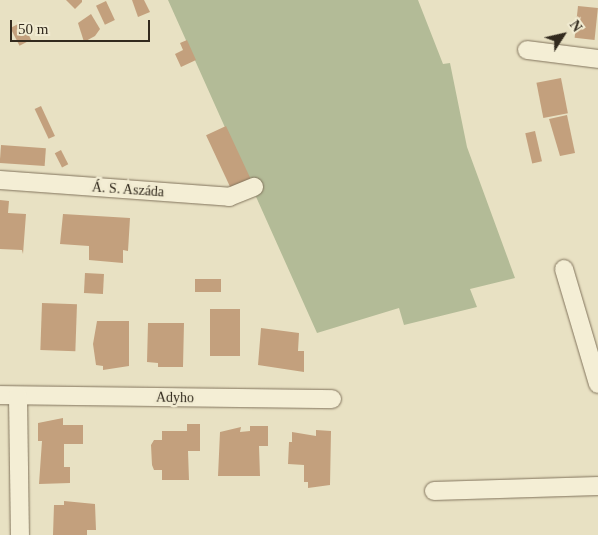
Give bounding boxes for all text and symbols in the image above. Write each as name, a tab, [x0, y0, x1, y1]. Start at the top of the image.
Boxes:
scale bar	[12, 10, 152, 42]
north arrow	[538, 10, 588, 60]
text: N	[567, 18, 585, 35]
text: 50 m	[18, 21, 48, 37]
street label: Á. S. Aszáda	[91, 179, 165, 201]
street label: Adyho	[156, 389, 194, 407]

